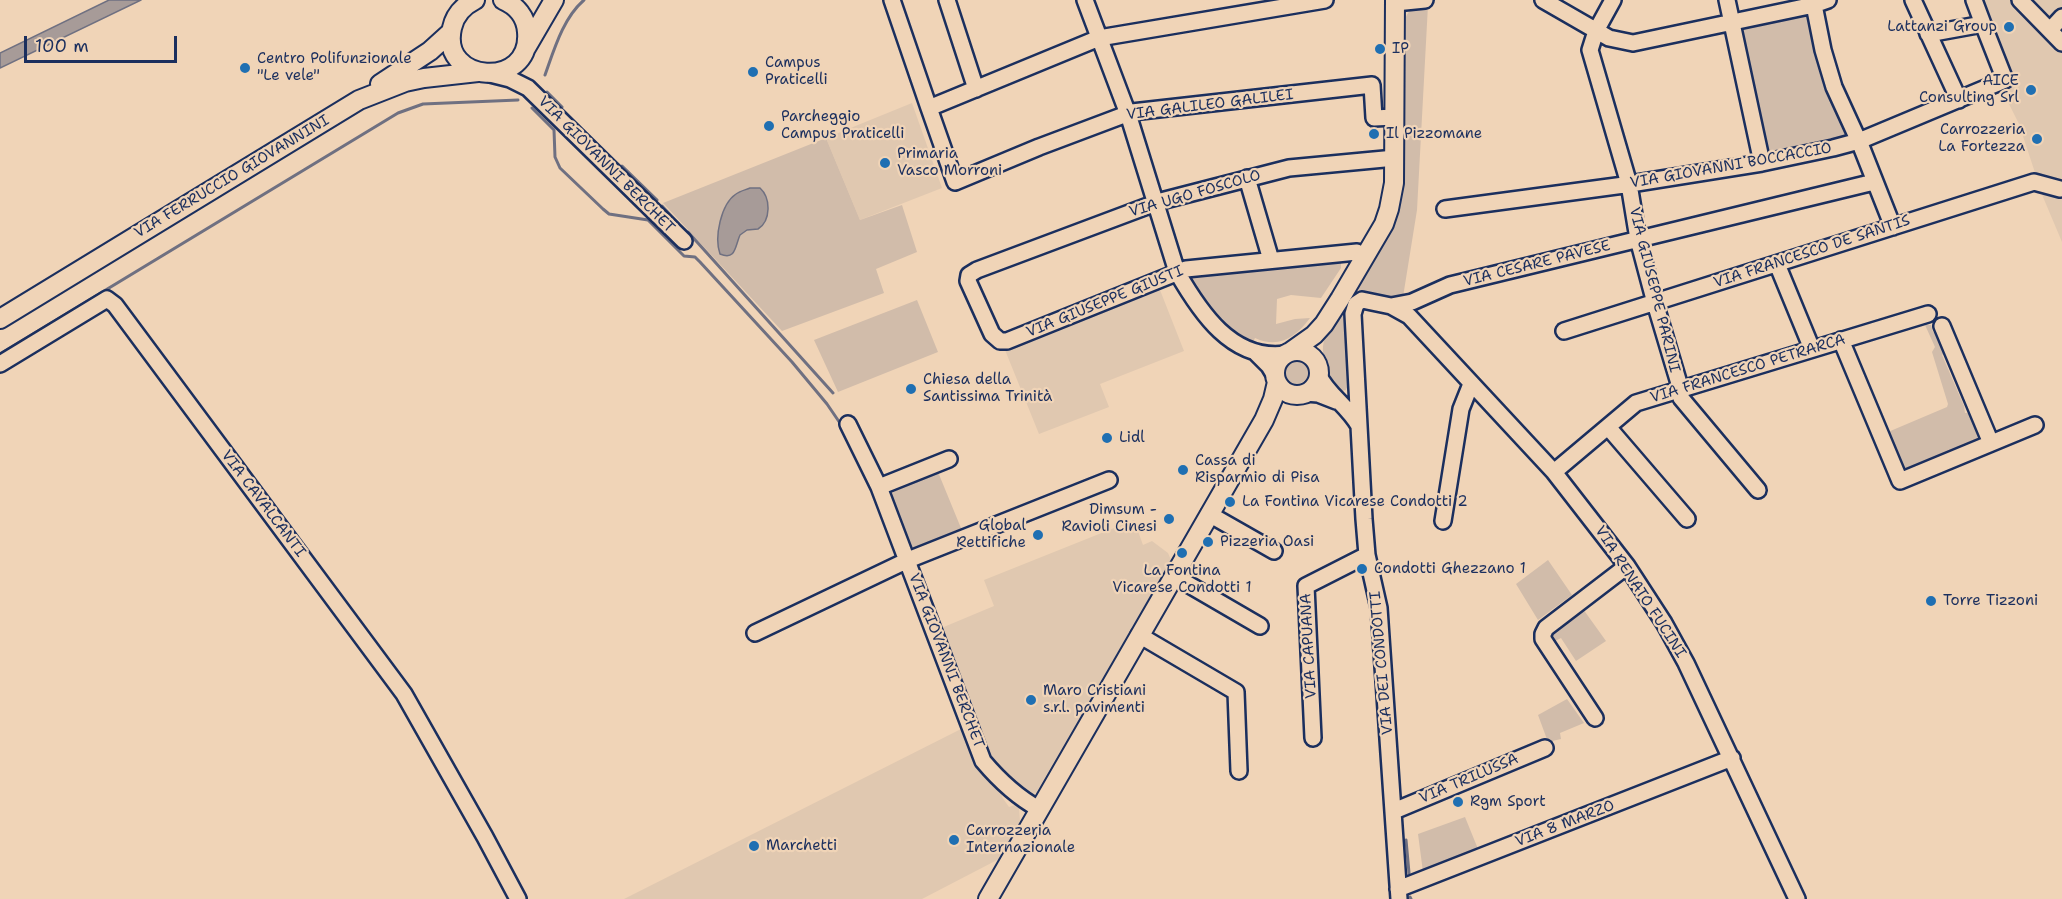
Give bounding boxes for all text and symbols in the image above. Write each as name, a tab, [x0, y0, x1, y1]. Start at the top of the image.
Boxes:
place label: Lattanzi Group	[1887, 18, 1997, 36]
marker: Lattanzi Group	[2002, 20, 2016, 34]
scale bar	[27, 24, 180, 62]
text: 100 m	[35, 34, 89, 58]
place label: IP	[1392, 40, 1409, 58]
marker: IP	[1373, 42, 1387, 56]
place label: Centro Polifunzionale "Le vele"	[257, 50, 412, 85]
place label: Campus Praticelli	[765, 54, 828, 89]
marker: Centro Polifunzionale "Le vele"	[238, 61, 252, 75]
marker: Campus Praticelli	[746, 65, 760, 79]
place label: AICE Consulting Srl	[1919, 72, 2019, 107]
marker: AICE Consulting Srl	[2024, 83, 2038, 97]
street label: VIA GALILEO GALILEI	[1125, 86, 1295, 124]
street label: VIA GIOVANNI BERCHET	[534, 93, 678, 237]
place label: Parcheggio Campus Praticelli	[781, 108, 904, 143]
street label: VIA FERRUCCIO GIOVANNINI	[131, 112, 333, 242]
marker: Parcheggio Campus Praticelli	[762, 119, 776, 133]
place label: Carrozzeria La Fortezza	[1938, 121, 2025, 156]
place label: Il Pizzomane	[1386, 125, 1482, 143]
marker: Il Pizzomane	[1367, 127, 1381, 141]
marker: Carrozzeria La Fortezza	[2030, 132, 2044, 146]
street label: VIA GIOVANNI BOCCACCIO	[1629, 139, 1833, 193]
place label: Primaria Vasco Morroni	[897, 145, 1002, 180]
marker: Primaria Vasco Morroni	[878, 156, 892, 170]
street label: VIA UGO FOSCOLO	[1127, 167, 1263, 221]
street label: VIA GIUSEPPE PARINI	[1625, 205, 1683, 375]
street label: VIA FRANCESCO DE SANTIS	[1711, 212, 1913, 292]
street label: VIA CESARE PAVESE	[1462, 237, 1612, 291]
street label: VIA GIUSEPPE GIUSTI	[1024, 262, 1186, 342]
street label: VIA FRANCESCO PETRARCA	[1648, 331, 1848, 407]
place label: Chiesa della Santissima Trinità	[923, 371, 1052, 406]
marker: Chiesa della Santissima Trinità	[904, 382, 918, 396]
place label: Lidl	[1119, 429, 1145, 447]
marker: Lidl	[1100, 431, 1114, 445]
street label: VIA CAVALCANTI	[217, 447, 309, 561]
place label: Cassa di Risparmio di Pisa	[1195, 452, 1320, 487]
marker: Cassa di Risparmio di Pisa	[1176, 463, 1190, 477]
place label: La Fontina Vicarese Condotti 2	[1242, 493, 1468, 511]
marker: La Fontina Vicarese Condotti 2	[1223, 495, 1237, 509]
place label: Dimsum - Ravioli Cinesi	[1061, 501, 1157, 536]
marker: Dimsum - Ravioli Cinesi	[1162, 512, 1176, 526]
place label: Global Rettifiche	[956, 517, 1026, 552]
street label: VIA RENATO FUCINI	[1591, 523, 1689, 661]
marker: Global Rettifiche	[1031, 528, 1045, 542]
place label: Pizzeria Oasi	[1220, 533, 1314, 551]
marker: Pizzeria Oasi	[1201, 535, 1215, 549]
marker: La Fontina Vicarese Condotti 1	[1175, 546, 1189, 560]
place label: Condotti Ghezzano 1	[1374, 560, 1526, 578]
place label: La Fontina Vicarese Condotti 1	[1112, 562, 1252, 597]
marker: Condotti Ghezzano 1	[1355, 562, 1369, 576]
street label: VIA GIOVANNI BERCHET	[904, 571, 988, 751]
street label: VIA DEI CONDOTTI	[1367, 590, 1397, 736]
place label: Torre Tizzoni	[1943, 592, 2038, 610]
street label: VIA CAPUANA	[1297, 593, 1321, 699]
marker: Torre Tizzoni	[1924, 594, 1938, 608]
place label: Maro Cristiani s.r.l. pavimenti	[1043, 682, 1146, 717]
marker: Maro Cristiani s.r.l. pavimenti	[1024, 693, 1038, 707]
street label: VIA TRILUSSA	[1417, 750, 1521, 808]
place label: Rgm Sport	[1470, 793, 1546, 811]
marker: Rgm Sport	[1451, 795, 1465, 809]
street label: VIA 8 MARZO	[1513, 797, 1617, 851]
place label: Carrozzeria Internazionale	[966, 822, 1075, 857]
marker: Carrozzeria Internazionale	[947, 833, 961, 847]
place label: Marchetti	[766, 837, 837, 855]
marker: Marchetti	[747, 839, 761, 853]

